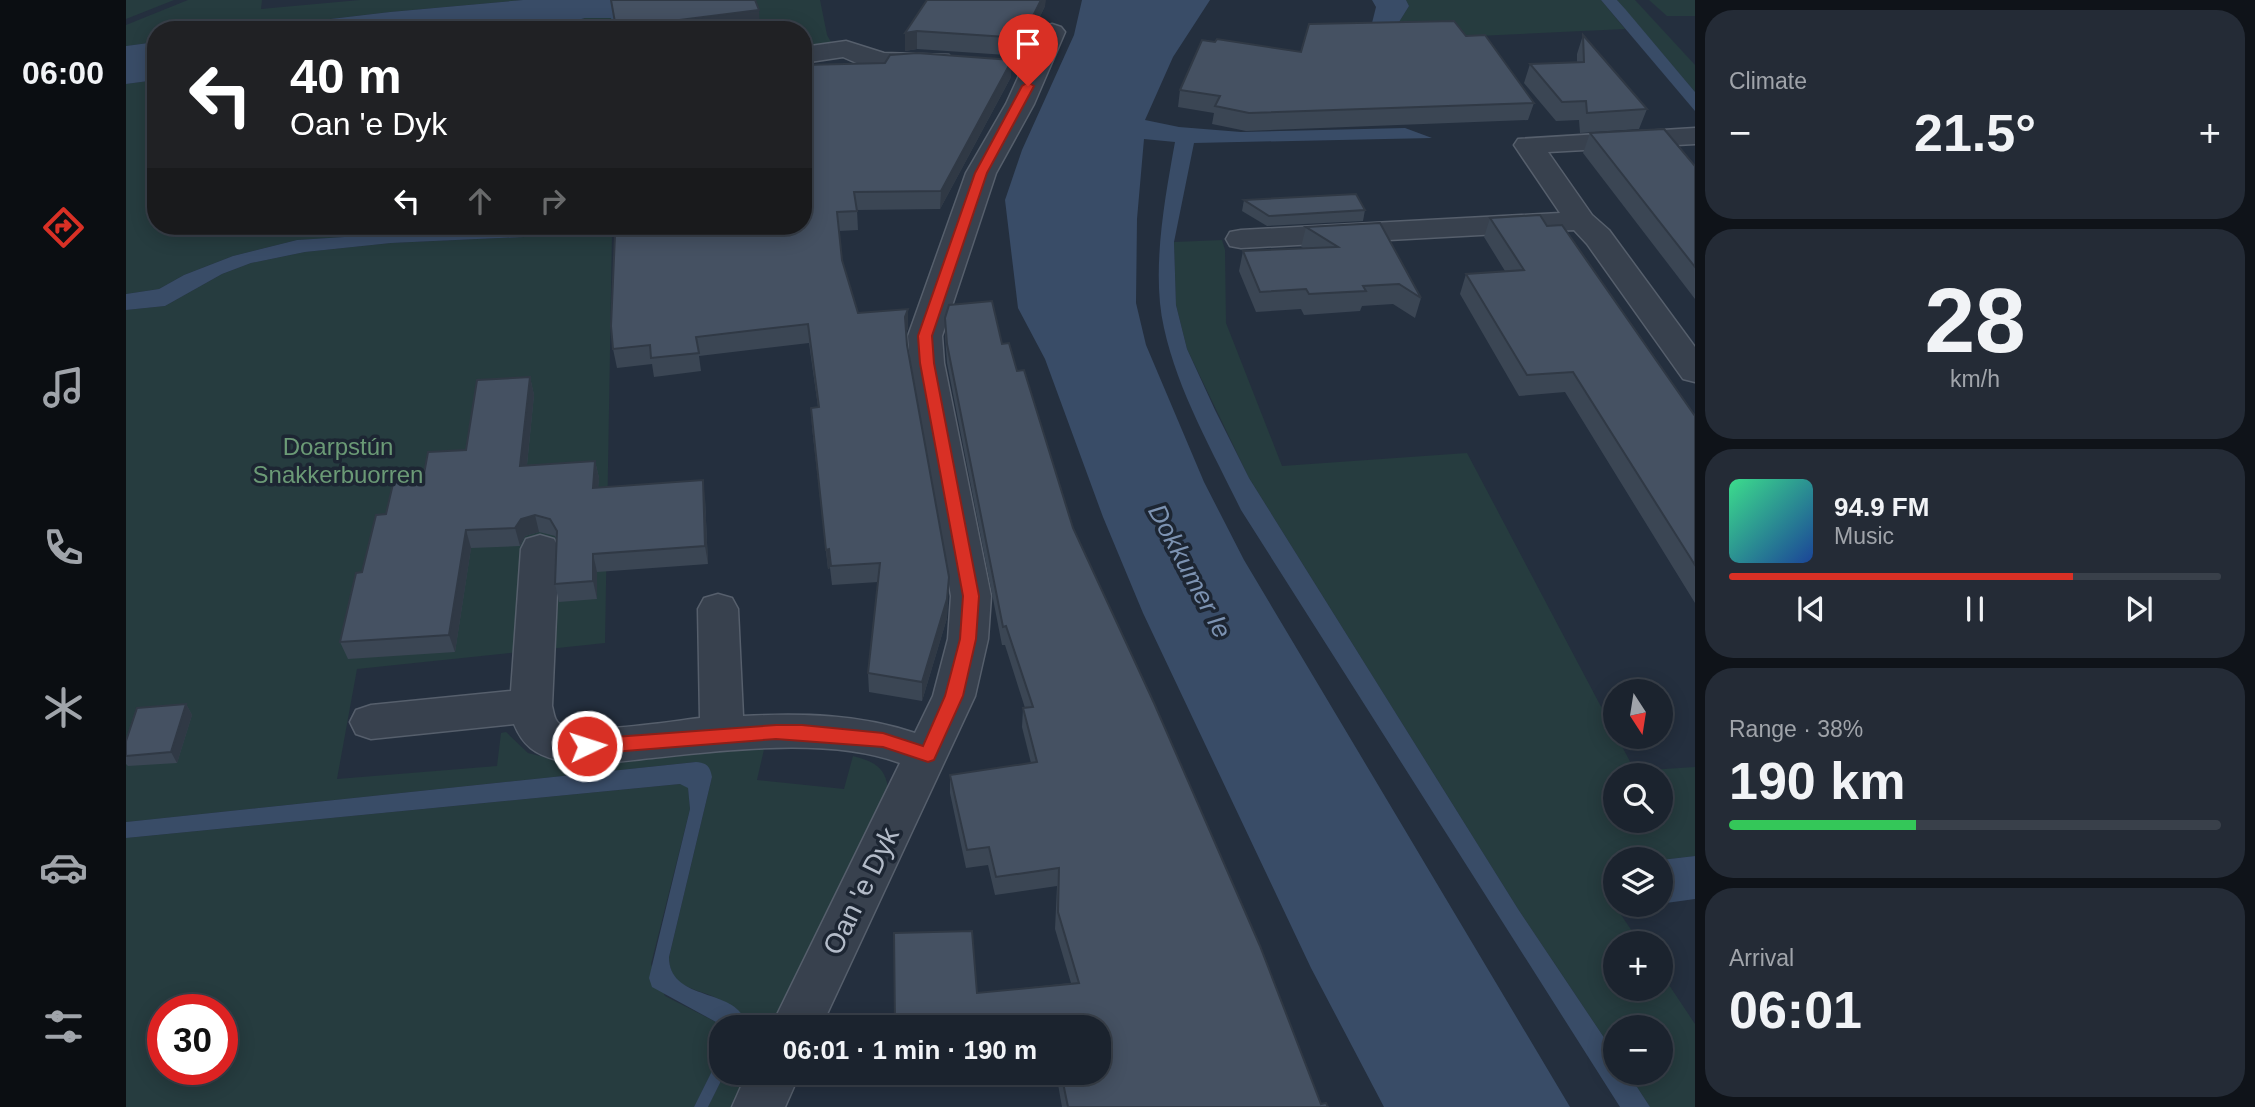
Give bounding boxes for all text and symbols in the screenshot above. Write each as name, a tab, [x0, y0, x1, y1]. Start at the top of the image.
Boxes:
pin	[998, 14, 1058, 86]
icon: arrive	[1009, 25, 1047, 63]
icon: left	[175, 49, 266, 140]
text: 40 m	[290, 49, 402, 103]
text: 06:00	[22, 55, 104, 91]
text: Climate	[1729, 68, 1807, 94]
text: 21.5°	[1914, 104, 2036, 162]
text: Oan 'e Dyk	[290, 106, 447, 142]
text: −	[1729, 112, 1751, 154]
text: +	[2199, 112, 2221, 154]
icon: left	[388, 182, 426, 220]
icon: ahead	[461, 182, 499, 220]
icon: right	[534, 182, 572, 220]
icon: directions	[39, 203, 88, 252]
text: 28	[1924, 270, 2026, 371]
icon: music	[39, 363, 88, 412]
text: km/h	[1950, 366, 2000, 392]
park label: Doarpstún Snakkerbuorren	[253, 433, 423, 488]
text: 94.9 FM	[1834, 492, 1929, 522]
water label: Dokkumer Ie	[1142, 499, 1238, 643]
icon: phone	[39, 523, 88, 572]
text: Music	[1834, 523, 1894, 549]
icon: previous	[1792, 590, 1830, 628]
icon: pause	[1956, 590, 1994, 628]
icon: next	[2120, 590, 2158, 628]
north arrow	[1603, 679, 1673, 749]
map controls	[1603, 679, 1673, 1085]
icon: climate	[39, 683, 88, 732]
position arrow	[550, 709, 624, 783]
text: Range · 38%	[1729, 716, 1863, 742]
text: 190 km	[1729, 752, 1905, 810]
button: search	[1603, 763, 1673, 833]
street label: Oan 'e Dyk	[817, 821, 906, 960]
icon: car	[39, 843, 88, 892]
button: layers	[1603, 847, 1673, 917]
button: +	[1603, 931, 1673, 1001]
text: Arrival	[1729, 945, 1794, 971]
text: 06:01	[1729, 981, 1862, 1039]
speed limit sign: 30	[147, 994, 238, 1085]
icon: filters	[39, 1002, 88, 1051]
button: −	[1603, 1015, 1673, 1085]
text: 06:01 · 1 min · 190 m	[783, 1035, 1037, 1065]

